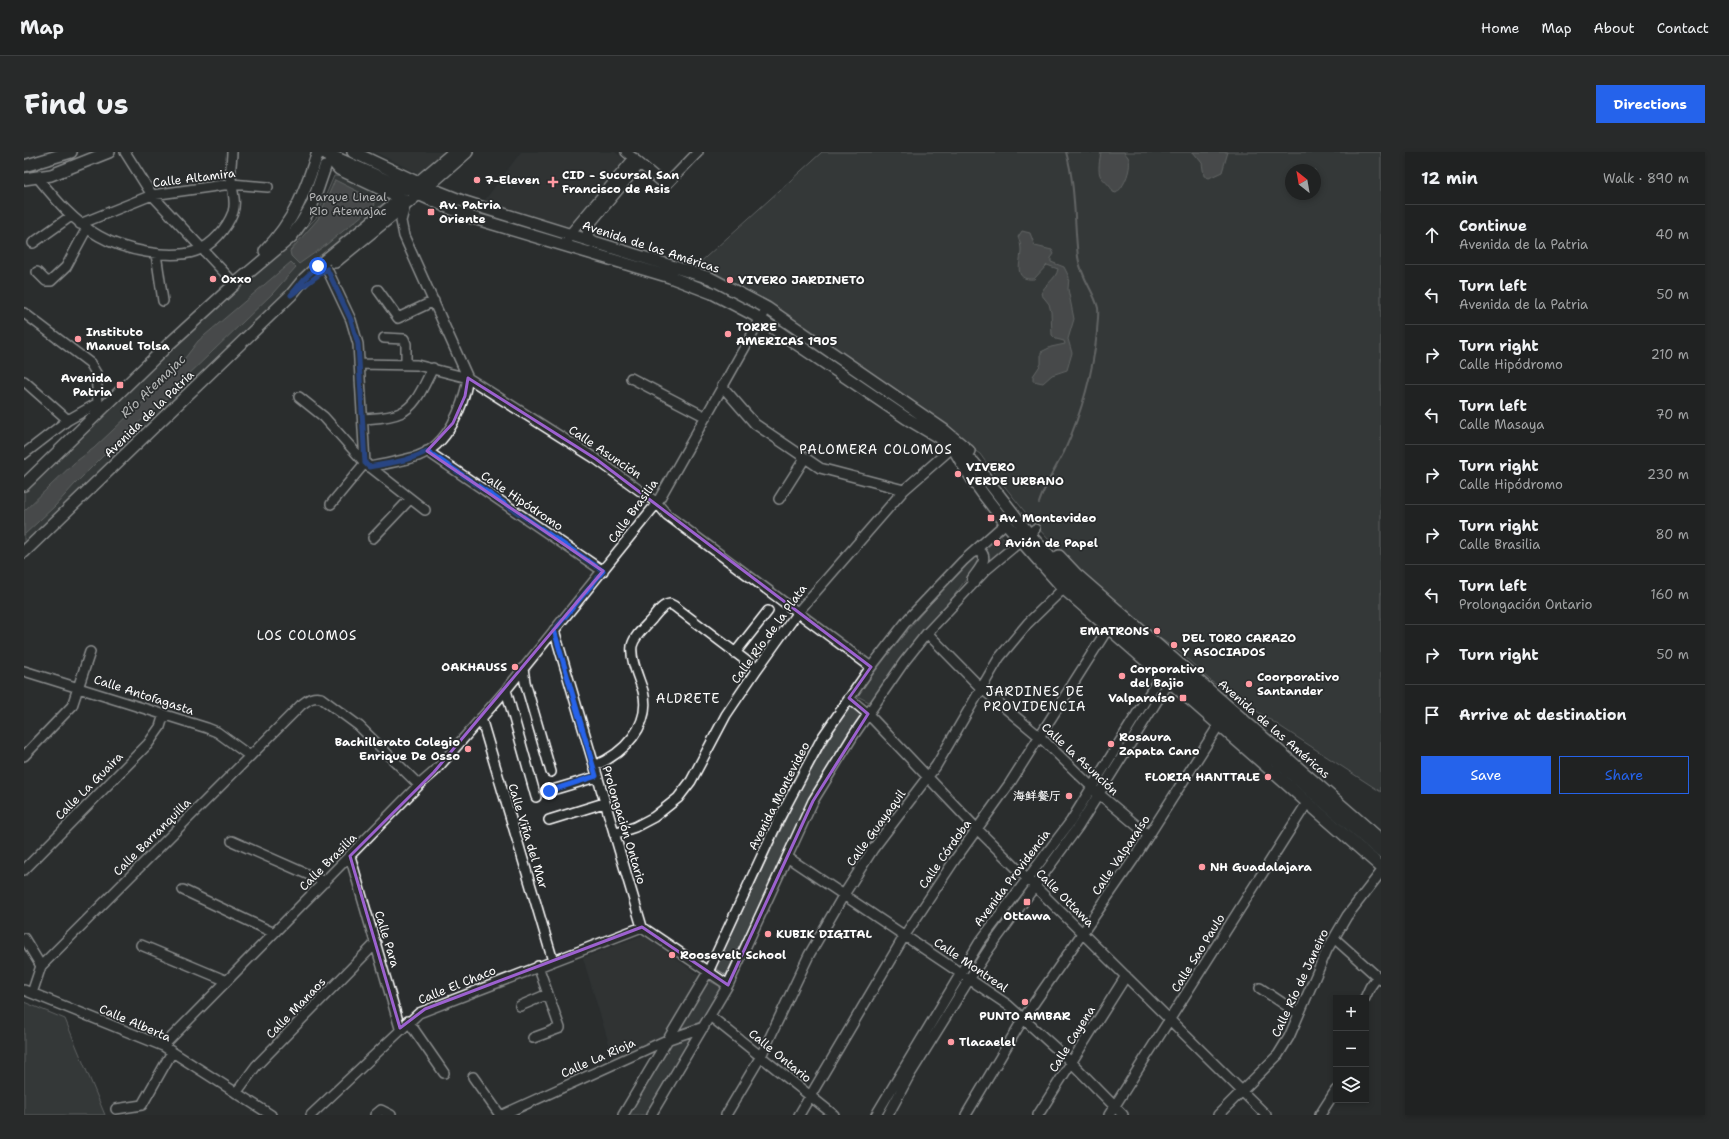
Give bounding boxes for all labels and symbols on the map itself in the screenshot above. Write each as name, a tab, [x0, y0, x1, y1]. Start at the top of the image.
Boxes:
north arrow	[1285, 164, 1321, 200]
street label: Calle Altamira	[152, 165, 237, 191]
place label: CID - Sucursal San Francisco de Asis	[562, 167, 679, 197]
place label: 7-Eleven	[485, 172, 540, 188]
marker: 7-Eleven	[472, 175, 482, 185]
marker: CID - Sucursal San Francisco de Asis	[547, 176, 559, 188]
park label: Parque Lineal Rio Atemajac	[309, 189, 387, 219]
place label: Av. Patria Oriente	[439, 197, 502, 227]
marker: Av. Patria Oriente	[426, 207, 436, 217]
street label: Avenida de las Américas	[580, 217, 722, 277]
route start	[309, 257, 327, 275]
place label: Oxxo	[221, 271, 252, 287]
place label: VIVERO JARDINETO	[738, 272, 865, 288]
marker: Oxxo	[208, 274, 218, 284]
marker: VIVERO JARDINETO	[725, 275, 735, 285]
place label: TORRE AMERICAS 1905	[736, 319, 837, 349]
place label: Instituto Manuel Tolsa	[86, 324, 171, 354]
marker: TORRE AMERICAS 1905	[723, 329, 733, 339]
marker: Instituto Manuel Tolsa	[73, 334, 83, 344]
water label: Río Atemajac	[117, 350, 190, 421]
street label: Avenida de la Patria	[101, 366, 198, 461]
place label: Avenida Patria	[61, 370, 113, 400]
marker: Avenida Patria	[115, 380, 125, 390]
street label: Calle Asunción	[565, 422, 645, 482]
district label: PALOMERA COLOMOS	[799, 441, 953, 458]
place label: VIVERO VERDE URBANO	[966, 459, 1064, 489]
street label: Calle Hipódromo	[478, 468, 566, 534]
marker: VIVERO VERDE URBANO	[953, 469, 963, 479]
street label: Calle Brasilia	[604, 475, 662, 546]
place label: Av. Montevideo	[999, 510, 1097, 526]
marker: Av. Montevideo	[986, 513, 996, 523]
place label: Avión de Papel	[1005, 535, 1098, 551]
marker: Avión de Papel	[992, 538, 1002, 548]
street label: Calle Río de la Plata	[728, 581, 811, 687]
place label: EMATRONS	[1080, 623, 1149, 639]
marker: EMATRONS	[1152, 626, 1162, 636]
district label: LOS COLOMOS	[257, 627, 357, 644]
place label: DEL TORO CARAZO Y ASOCIADOS	[1182, 630, 1296, 660]
marker: DEL TORO CARAZO Y ASOCIADOS	[1169, 640, 1179, 650]
place label: OAKHAUSS	[441, 659, 507, 675]
place label: Corporativo del Bajio	[1130, 661, 1205, 691]
marker: OAKHAUSS	[510, 662, 520, 672]
place label: Coorporativo Santander	[1257, 669, 1340, 699]
street label: Calle Antofagasta	[92, 671, 197, 719]
marker: Corporativo del Bajio	[1117, 671, 1127, 681]
street label: Avenida de las Américas	[1215, 676, 1334, 782]
marker: Coorporativo Santander	[1244, 679, 1254, 689]
district label: JARDINES DE PROVIDENCIA	[984, 683, 1086, 715]
district label: ALDRETE	[656, 690, 720, 707]
place label: Valparaíso	[1108, 690, 1175, 706]
marker: Valparaíso	[1178, 693, 1188, 703]
street label: Calle la Asunción	[1038, 719, 1122, 799]
place label: Rosaura Zapata Cano	[1119, 729, 1200, 759]
place label: Bachillerato Colegio Enrique De Osso	[335, 734, 460, 764]
street label: Avenida Montevideo	[745, 739, 813, 853]
marker: Rosaura Zapata Cano	[1106, 739, 1116, 749]
marker: Bachillerato Colegio Enrique De Osso	[463, 744, 473, 754]
street label: Calle La Guaira	[52, 748, 127, 823]
street label: Prolongación Ontario	[598, 764, 650, 886]
place label: FLORIA HANTTALE	[1145, 769, 1260, 785]
marker: FLORIA HANTTALE	[1263, 772, 1273, 782]
street label: Calle Viña del Mar	[504, 781, 552, 891]
route end	[540, 782, 558, 800]
street label: Calle Guayaquil	[843, 786, 909, 869]
place label: 海鲜餐厅	[1013, 788, 1061, 804]
marker: 海鲜餐厅	[1064, 791, 1074, 801]
street label: Calle Barranquilla	[110, 794, 195, 879]
street label: Calle Valparaíso	[1088, 812, 1154, 898]
street label: Calle Córdoba	[915, 816, 975, 892]
street label: Avenida Providencia	[970, 826, 1054, 930]
street label: Calle Brasilia	[296, 829, 361, 894]
place label: NH Guadalajara	[1210, 859, 1312, 875]
marker: NH Guadalajara	[1197, 862, 1207, 872]
street label: Calle Ottawa	[1032, 865, 1098, 931]
marker: Ottawa	[1022, 897, 1032, 907]
place label: Ottawa	[1003, 908, 1051, 924]
street label: Calle Para	[371, 909, 403, 970]
street label: Calle Sao Paulo	[1168, 911, 1228, 995]
place label: KUBIK DIGITAL	[776, 926, 872, 942]
street label: Calle Río de Janeiro	[1268, 926, 1332, 1040]
marker: KUBIK DIGITAL	[763, 929, 773, 939]
street label: Calle Montreal	[931, 934, 1012, 996]
place label: Roosevelt School	[680, 947, 786, 963]
marker: Roosevelt School	[667, 950, 677, 960]
street label: Calle El Chaco	[416, 962, 498, 1008]
street label: Calle Manaos	[263, 974, 329, 1042]
marker: PUNTO AMBAR	[1020, 997, 1030, 1007]
street label: Calle Alberta	[97, 1001, 174, 1045]
street label: Calle Cayena	[1045, 1002, 1099, 1075]
place label: PUNTO AMBAR	[979, 1008, 1071, 1024]
street label: Calle Ontario	[745, 1026, 815, 1086]
street label: Calle La Rioja	[558, 1034, 638, 1082]
place label: Tlacaelel	[959, 1034, 1016, 1050]
marker: Tlacaelel	[946, 1037, 956, 1047]

